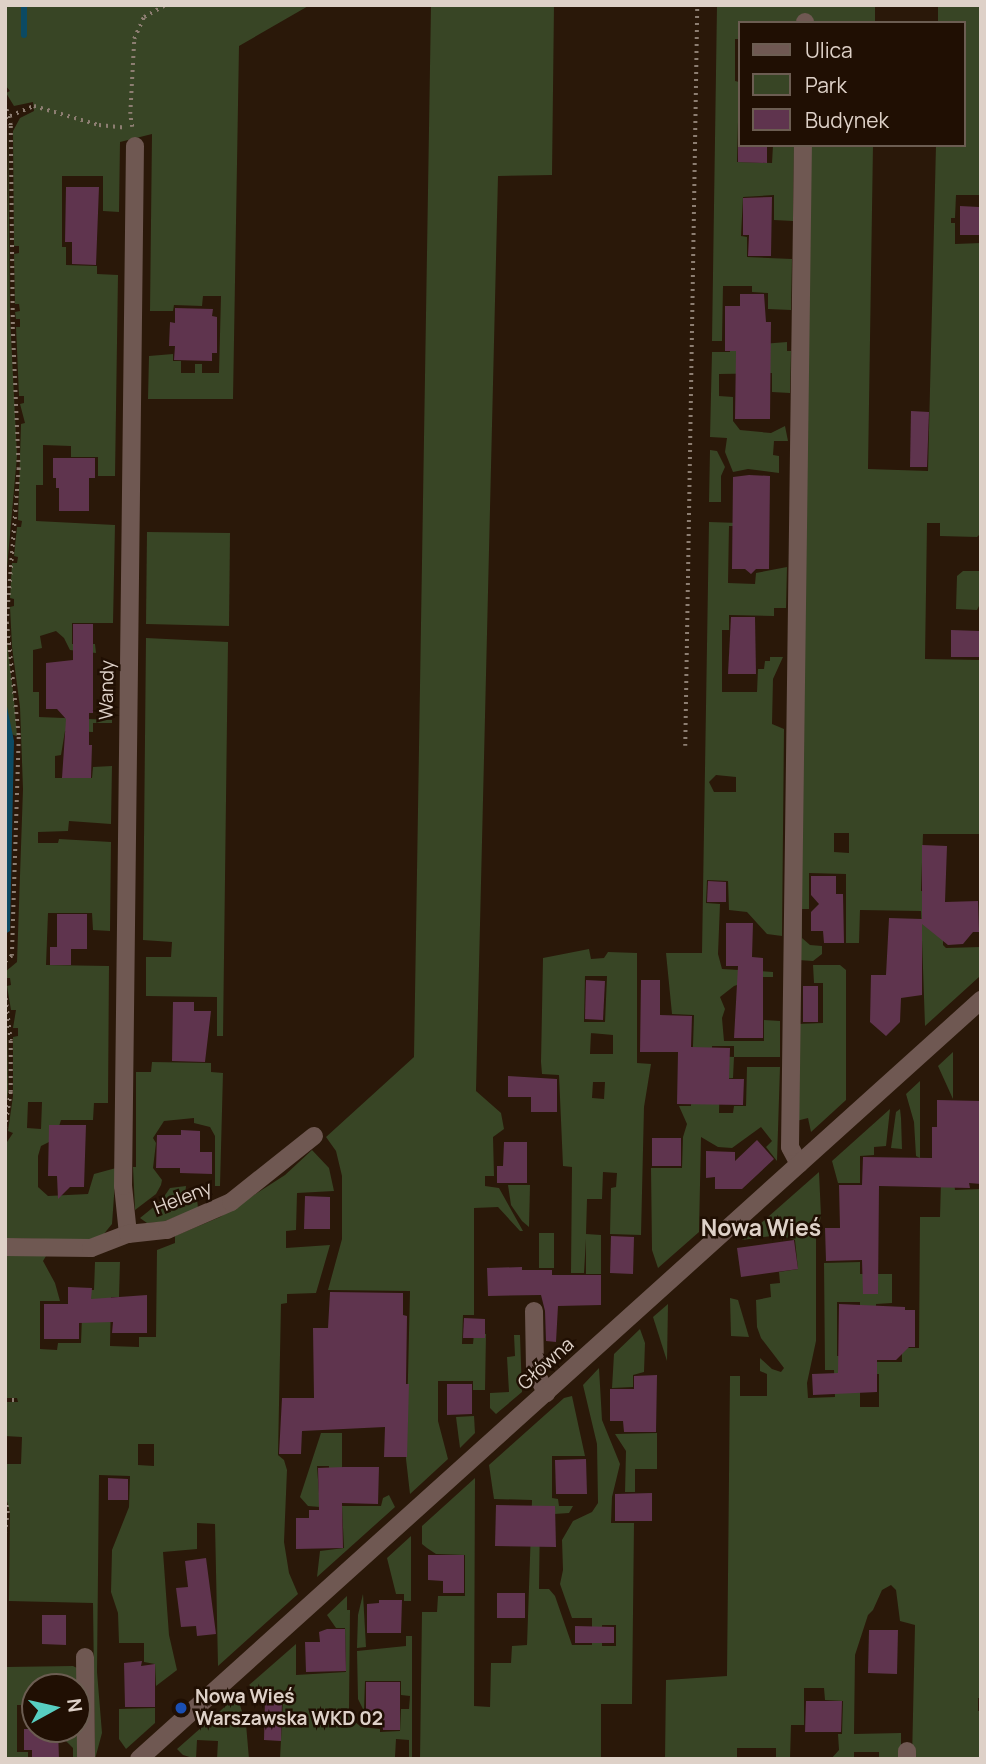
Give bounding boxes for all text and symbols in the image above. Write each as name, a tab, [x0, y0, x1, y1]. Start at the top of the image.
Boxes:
legend	[738, 21, 965, 147]
text: Ulica	[805, 36, 853, 64]
text: Park	[805, 71, 847, 99]
text: Budynek	[805, 106, 889, 134]
street label: Wandy	[95, 660, 119, 720]
street label: Heleny	[151, 1177, 215, 1219]
district label: Nowa Wieś	[701, 1213, 821, 1241]
street label: Główna	[513, 1333, 579, 1395]
north arrow	[21, 1673, 91, 1743]
place label: Nowa Wieś Warszawska WKD 02	[195, 1686, 383, 1730]
text: N	[61, 1697, 89, 1714]
marker: Nowa Wieś Warszawska WKD 02	[173, 1700, 189, 1716]

